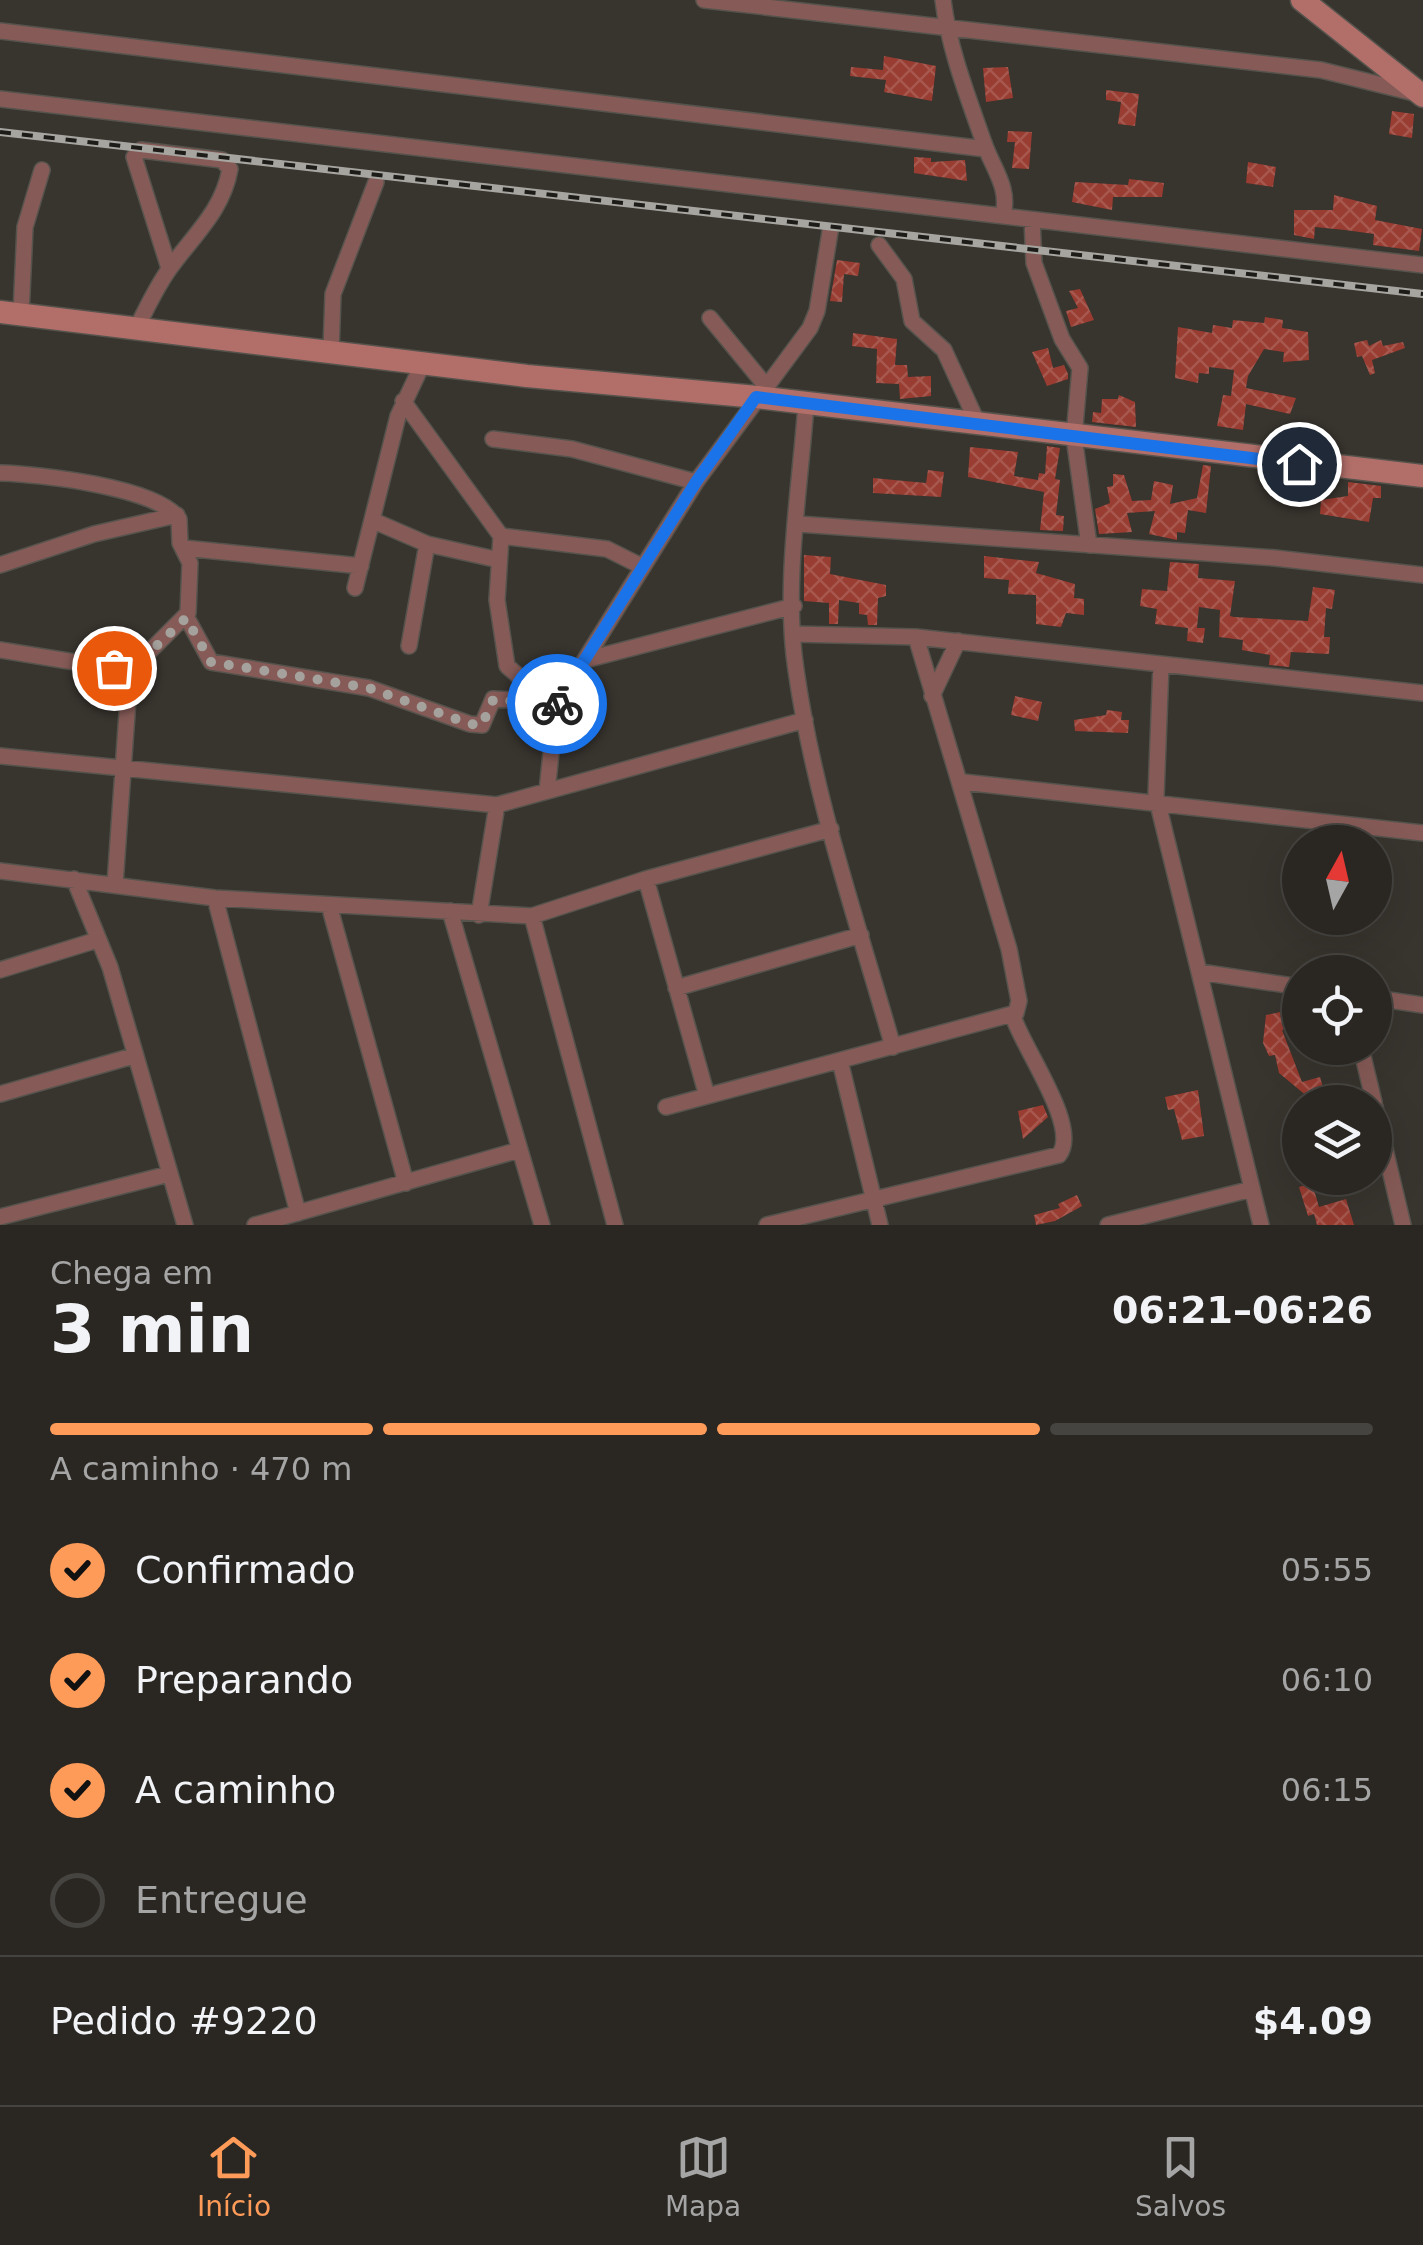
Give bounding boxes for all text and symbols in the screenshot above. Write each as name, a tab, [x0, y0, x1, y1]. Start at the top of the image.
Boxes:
pin	[1257, 422, 1342, 507]
icon: home	[1272, 437, 1327, 492]
pin	[72, 626, 157, 711]
icon: bag	[87, 641, 142, 696]
courier	[507, 654, 607, 754]
icon: bike	[530, 677, 585, 732]
north arrow	[1282, 825, 1392, 935]
map controls	[1282, 825, 1392, 1195]
button: locate	[1282, 955, 1392, 1065]
button: layers	[1282, 1085, 1392, 1195]
text: Chega em	[50, 1254, 213, 1292]
text: 06:21–06:26	[1112, 1288, 1373, 1332]
text: 3 min	[50, 1292, 254, 1367]
text: A caminho · 470 m	[50, 1450, 352, 1488]
icon: check	[50, 1543, 105, 1598]
text: Confirmado	[135, 1548, 355, 1592]
text: 05:55	[1281, 1551, 1373, 1589]
icon: check	[50, 1653, 105, 1708]
text: Preparando	[135, 1658, 353, 1702]
text: 06:10	[1281, 1661, 1373, 1699]
icon: check	[50, 1763, 105, 1818]
text: A caminho	[135, 1768, 336, 1812]
text: 06:15	[1281, 1771, 1373, 1809]
text: Entregue	[135, 1878, 308, 1922]
text: Pedido #9220	[50, 1999, 318, 2043]
text: $4.09	[1253, 1999, 1373, 2043]
tab: Início	[197, 2130, 271, 2223]
tab: Mapa	[665, 2130, 741, 2223]
tab: Salvos	[1135, 2130, 1226, 2223]

